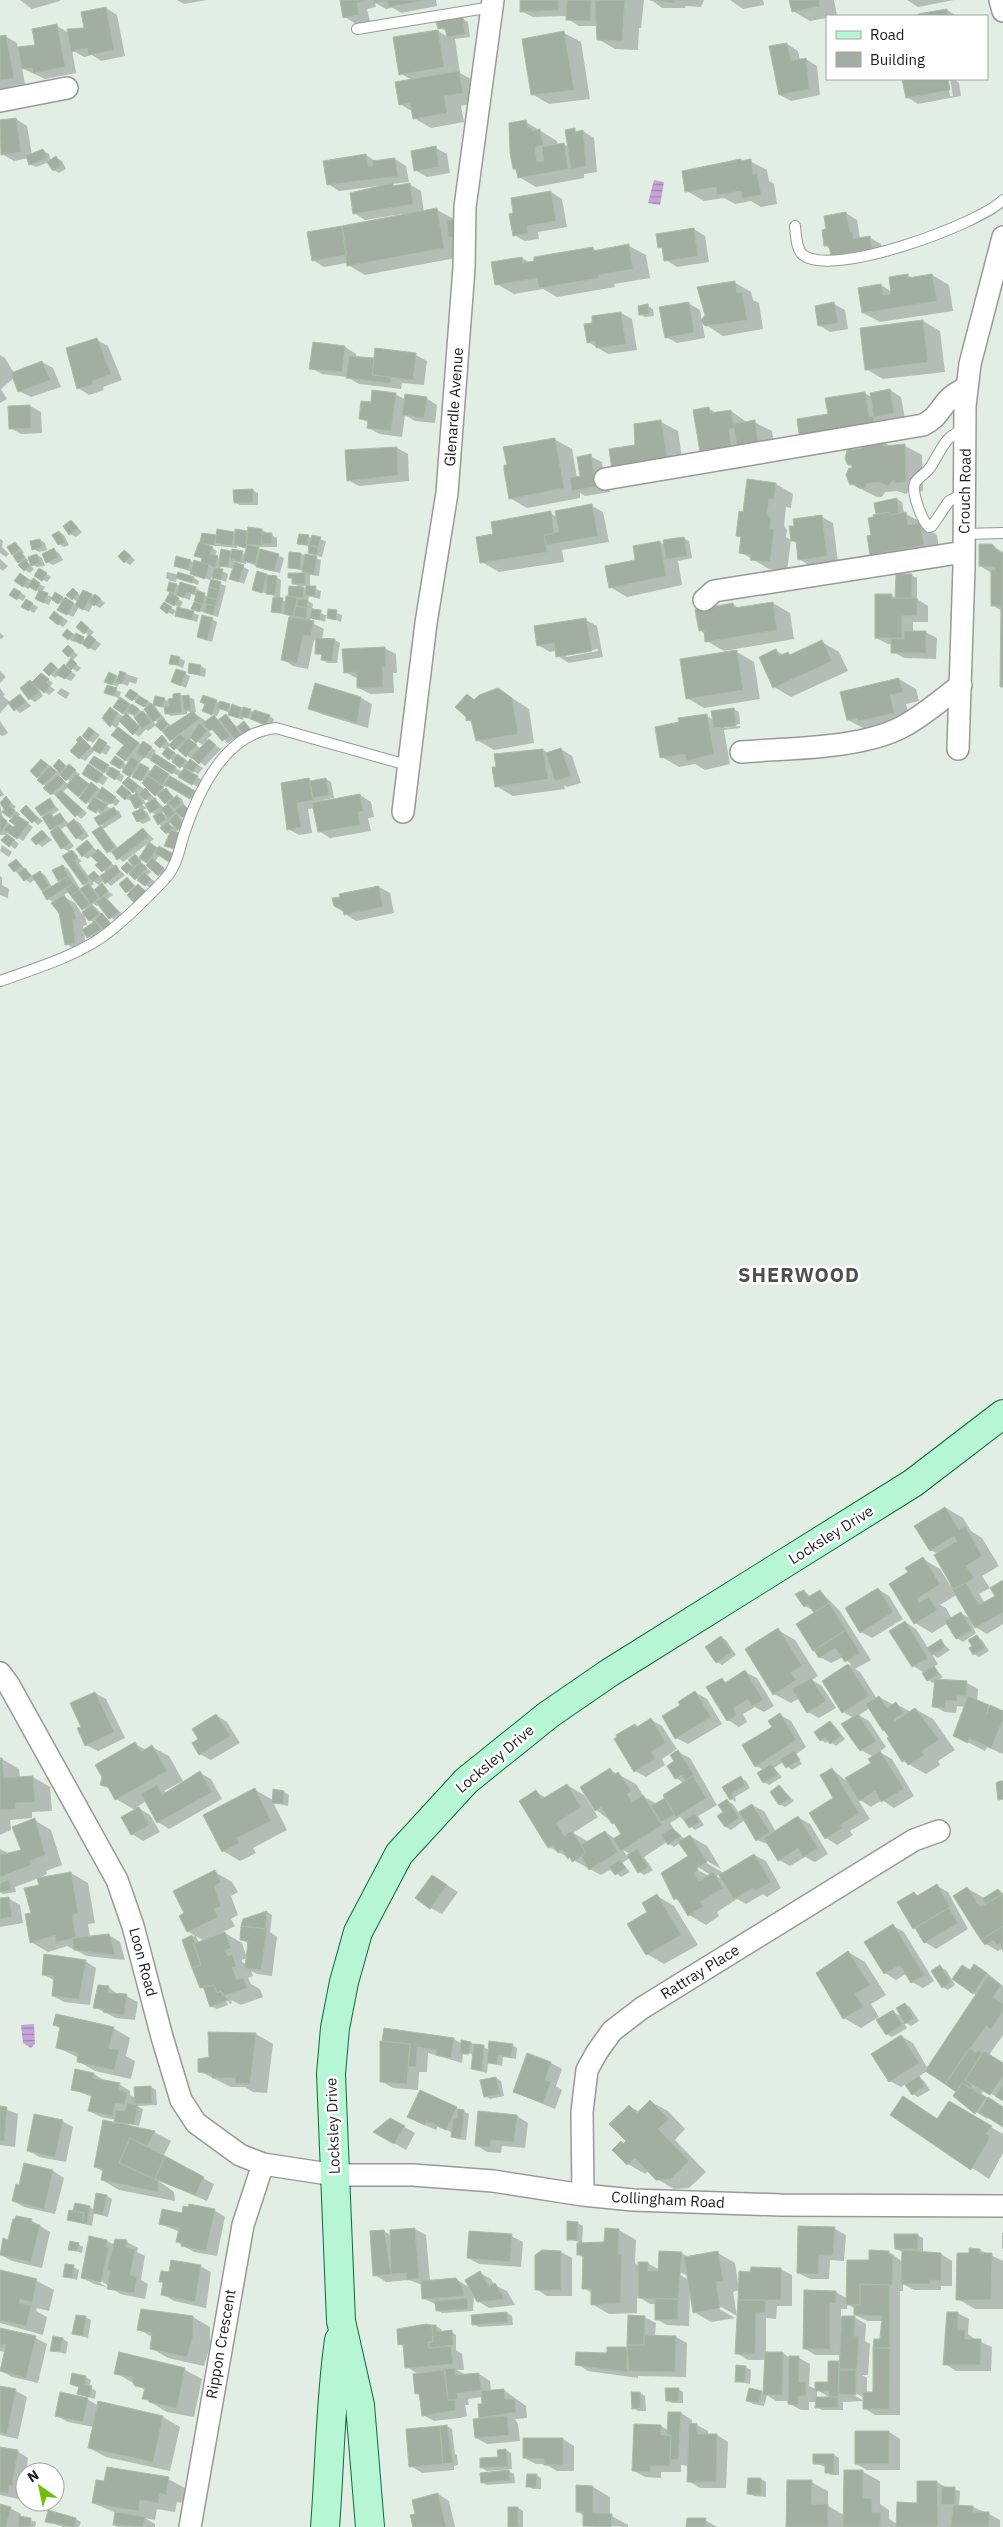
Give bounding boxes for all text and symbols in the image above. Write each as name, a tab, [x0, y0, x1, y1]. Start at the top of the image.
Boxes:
legend	[826, 15, 988, 80]
text: Road	[870, 25, 905, 44]
text: Building	[870, 50, 925, 69]
street label: Glenardle Avenue	[440, 347, 467, 467]
street label: Crouch Road	[954, 448, 975, 534]
district label: SHERWOOD	[738, 1261, 860, 1288]
street label: Locksley Drive	[785, 1501, 877, 1568]
street label: Locksley Drive	[452, 1720, 538, 1797]
street label: Loon Road	[125, 1925, 162, 1998]
street label: Rattray Place	[657, 1940, 743, 2003]
street label: Locksley Drive	[321, 2077, 344, 2175]
street label: Collingham Road	[611, 2187, 725, 2212]
street label: Rippon Crescent	[202, 2288, 239, 2400]
north arrow	[15, 2462, 65, 2512]
text: N	[24, 2466, 42, 2486]

